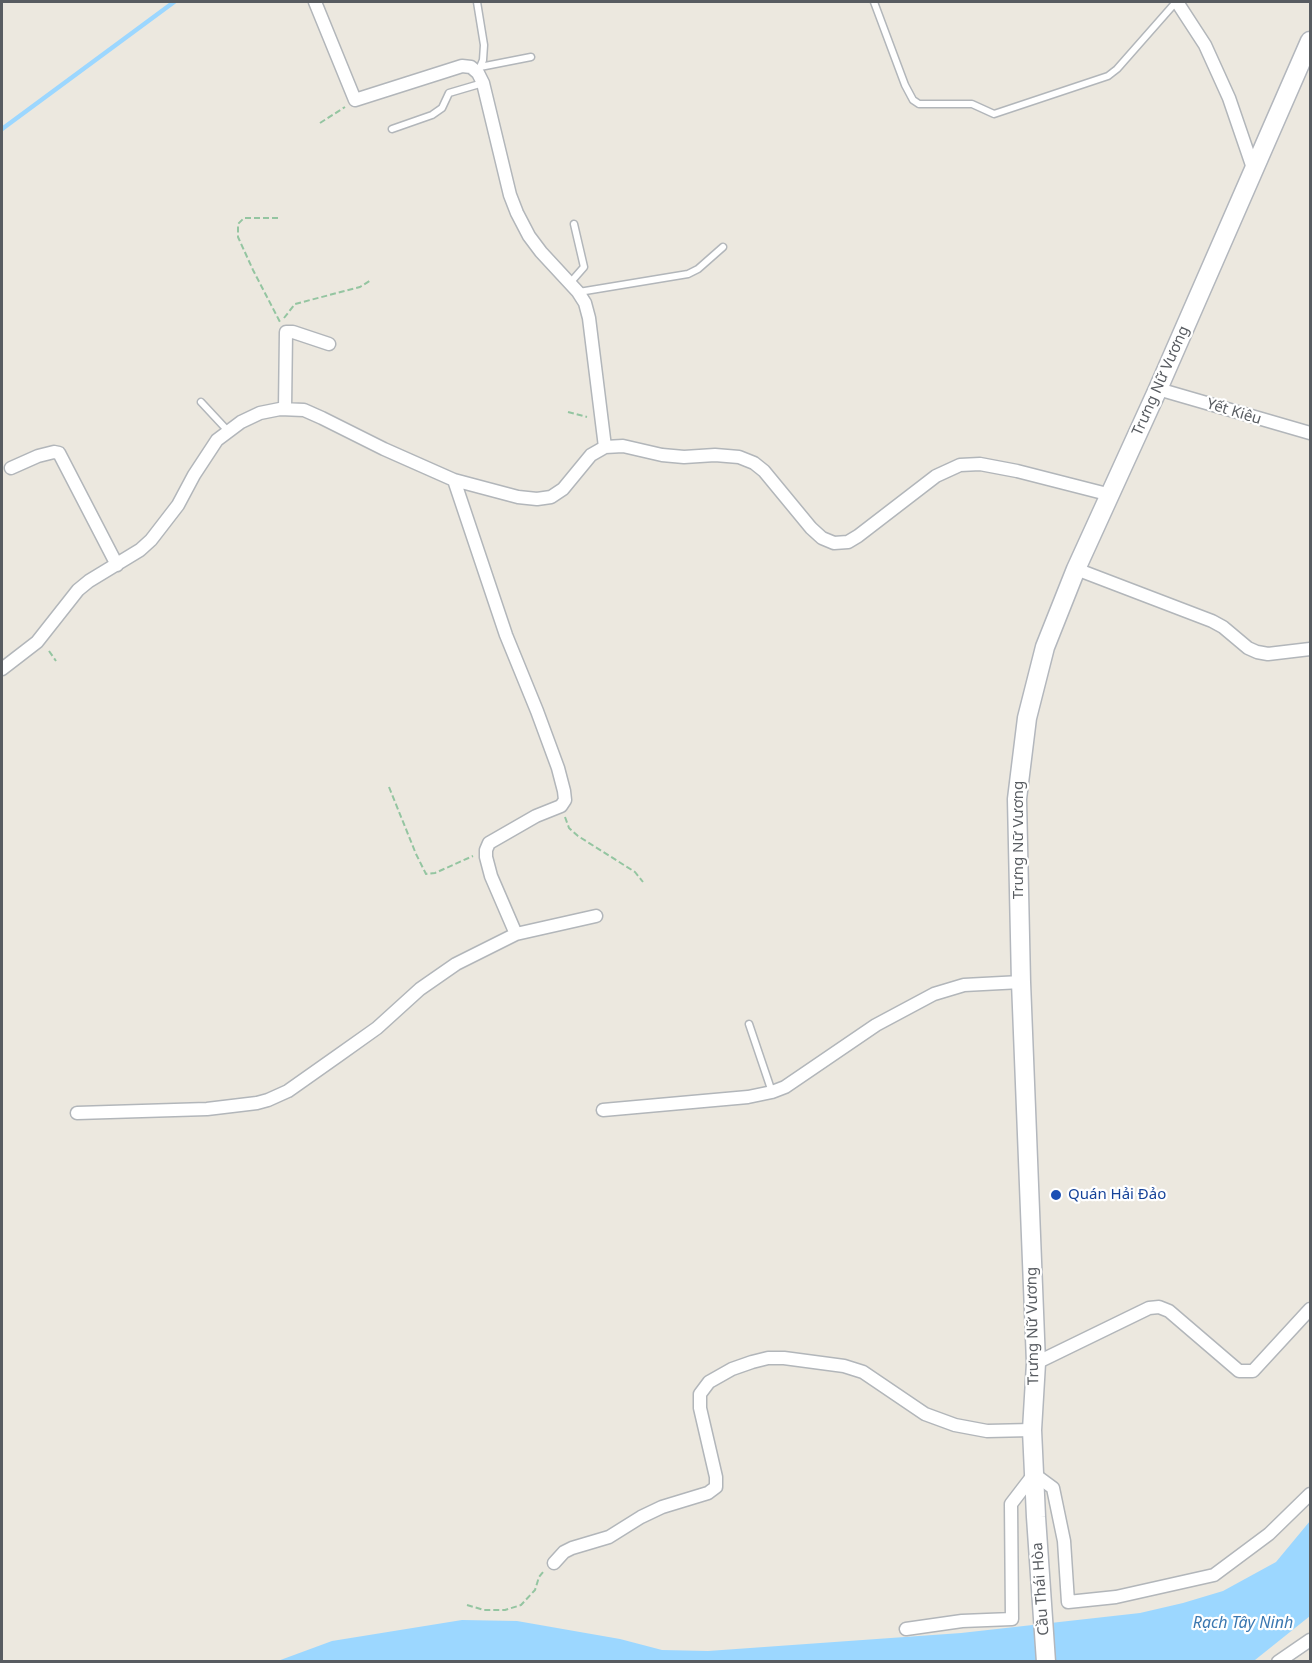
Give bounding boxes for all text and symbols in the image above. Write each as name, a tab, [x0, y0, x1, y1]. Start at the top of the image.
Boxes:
street label: Trưng Nữ Vương	[1129, 323, 1193, 439]
street label: Yết Kiêu	[1204, 395, 1264, 429]
street label: Trưng Nữ Vương	[1010, 781, 1028, 899]
place label: Quán Hải Đảo	[1068, 1186, 1166, 1204]
marker: Quán Hải Đảo	[1049, 1188, 1063, 1202]
street label: Trưng Nữ Vương	[1023, 1267, 1043, 1385]
street label: Cầu Thái Hòa	[1029, 1542, 1053, 1636]
water label: Rạch Tây Ninh	[1193, 1613, 1293, 1633]

